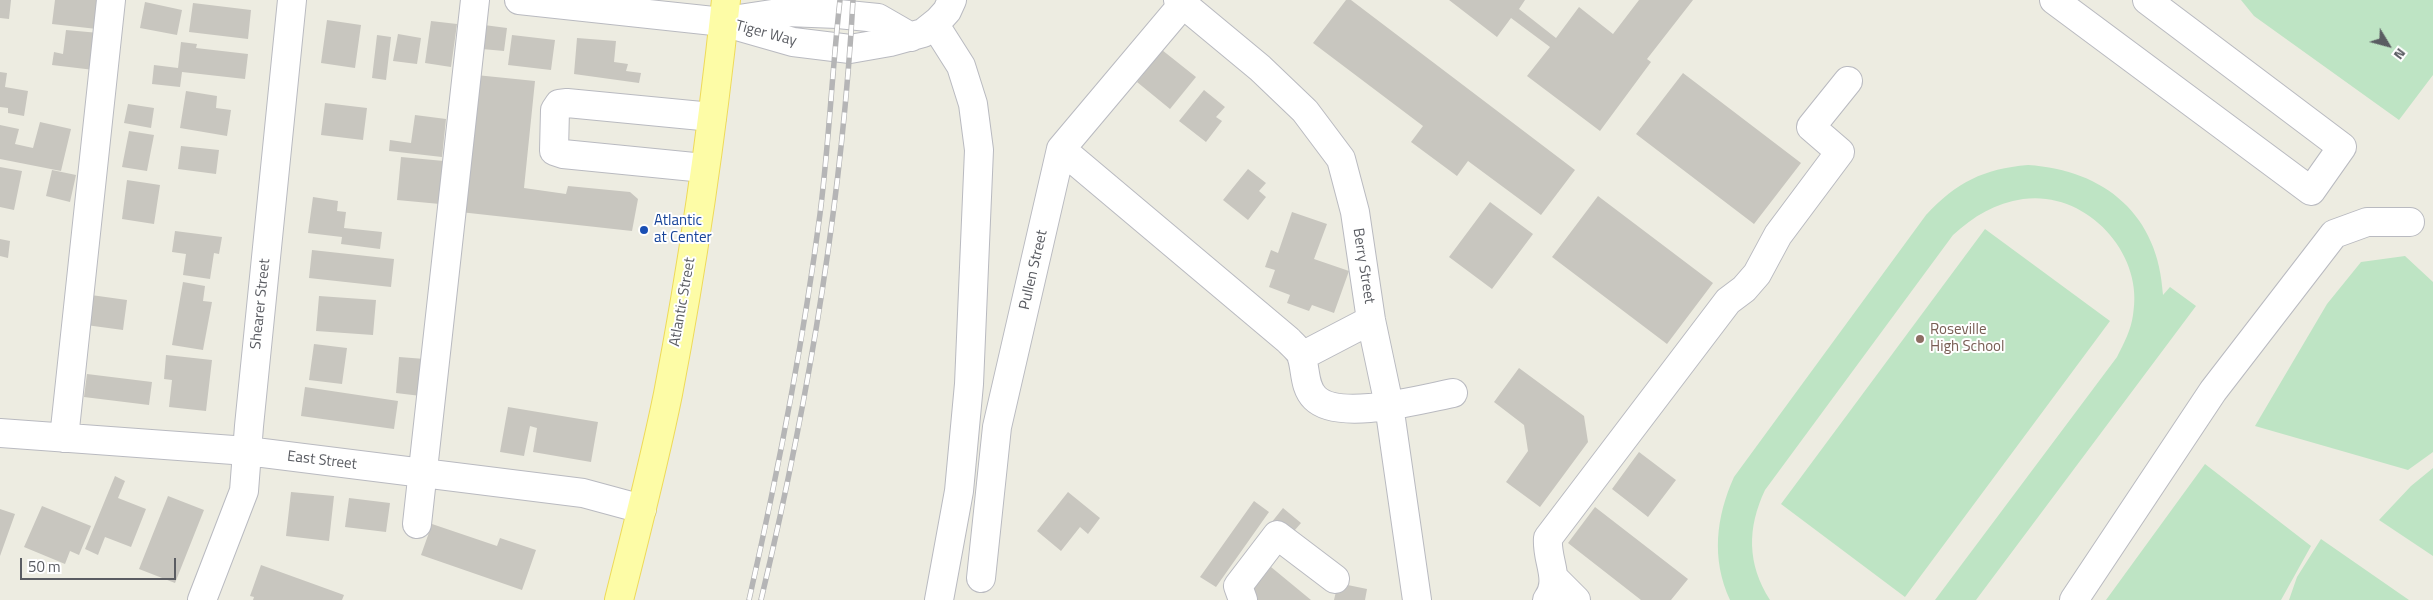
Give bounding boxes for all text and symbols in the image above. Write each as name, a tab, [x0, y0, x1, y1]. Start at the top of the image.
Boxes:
street label: Tiger Way	[733, 17, 799, 51]
north arrow	[2363, 20, 2413, 70]
text: N	[2389, 44, 2412, 65]
place label: Atlantic at Center	[654, 212, 712, 247]
marker: Atlantic at Center	[638, 224, 650, 236]
street label: Berry Street	[1348, 227, 1378, 305]
street label: Pullen Street	[1016, 228, 1052, 312]
street label: Atlantic Street	[666, 256, 700, 348]
street label: Shearer Street	[247, 258, 275, 350]
place label: Roseville High School	[1930, 321, 2005, 356]
marker: Roseville High School	[1914, 333, 1926, 345]
street label: East Street	[286, 448, 358, 474]
scale bar	[22, 548, 179, 580]
text: 50 m	[28, 555, 61, 578]

